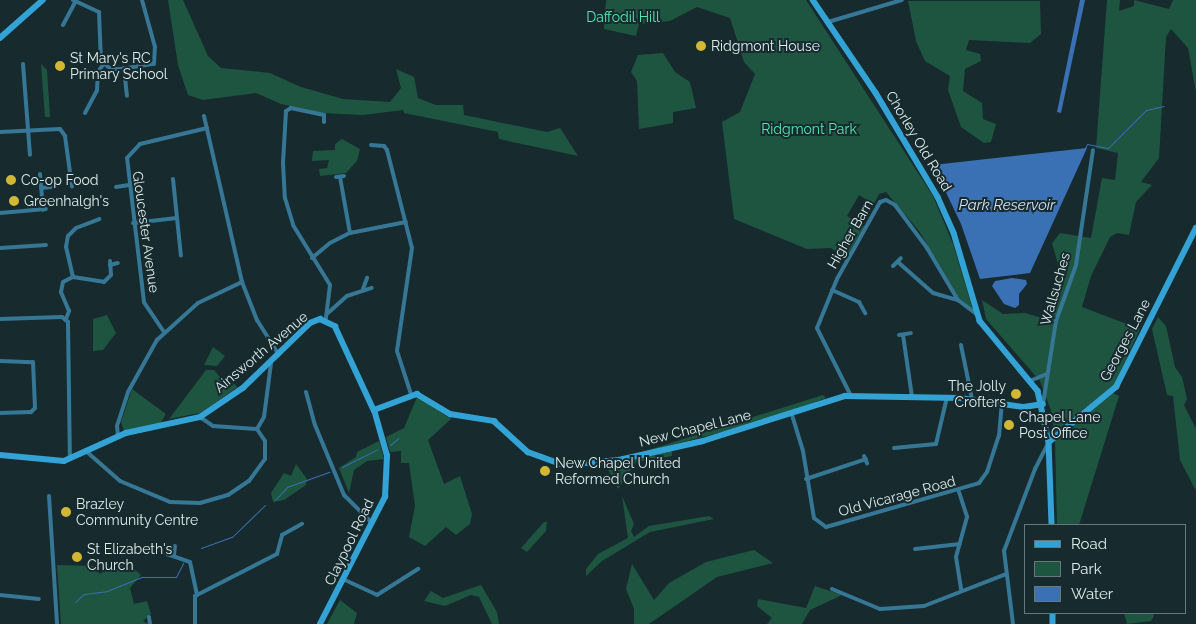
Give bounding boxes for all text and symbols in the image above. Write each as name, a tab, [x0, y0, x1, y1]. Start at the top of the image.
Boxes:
park label: Daffodil Hill	[586, 9, 660, 25]
place label: Ridgmont House	[711, 38, 820, 54]
marker: Ridgmont House	[695, 40, 707, 52]
place label: St Mary's RC Primary School	[70, 50, 168, 82]
marker: St Mary's RC Primary School	[54, 60, 66, 72]
street label: Chorley Old Road	[882, 88, 956, 194]
park label: Ridgmont Park	[761, 121, 857, 137]
street label: Gloucester Avenue	[129, 170, 163, 294]
place label: Co-op Food	[21, 172, 99, 188]
marker: Co-op Food	[5, 174, 17, 186]
place label: Greenhalgh's	[24, 193, 109, 209]
marker: Greenhalgh's	[8, 195, 20, 207]
street label: Higher Barn	[823, 196, 877, 272]
water label: Park Reservoir	[959, 197, 1055, 215]
street label: Wallsuches	[1037, 251, 1073, 327]
street label: Georges Lane	[1096, 296, 1154, 384]
street label: Ainsworth Avenue	[211, 308, 311, 396]
place label: The Jolly Crofters	[948, 378, 1006, 411]
marker: The Jolly Crofters	[1010, 388, 1022, 400]
street label: New Chapel Lane	[637, 406, 753, 450]
place label: Chapel Lane Post Office	[1019, 409, 1101, 442]
marker: Chapel Lane Post Office	[1003, 419, 1015, 431]
place label: New Chapel United Reformed Church	[555, 455, 681, 488]
marker: New Chapel United Reformed Church	[539, 465, 551, 477]
street label: Old Vicarage Road	[836, 472, 958, 520]
place label: Brazley Community Centre	[76, 496, 199, 528]
street label: Claypool Road	[321, 496, 377, 588]
marker: Brazley Community Centre	[60, 506, 72, 518]
legend	[1024, 524, 1186, 614]
text: Road	[1071, 535, 1107, 553]
place label: St Elizabeth's Church	[87, 541, 172, 574]
marker: St Elizabeth's Church	[71, 551, 83, 563]
text: Park	[1071, 560, 1102, 578]
text: Water	[1071, 585, 1113, 603]

